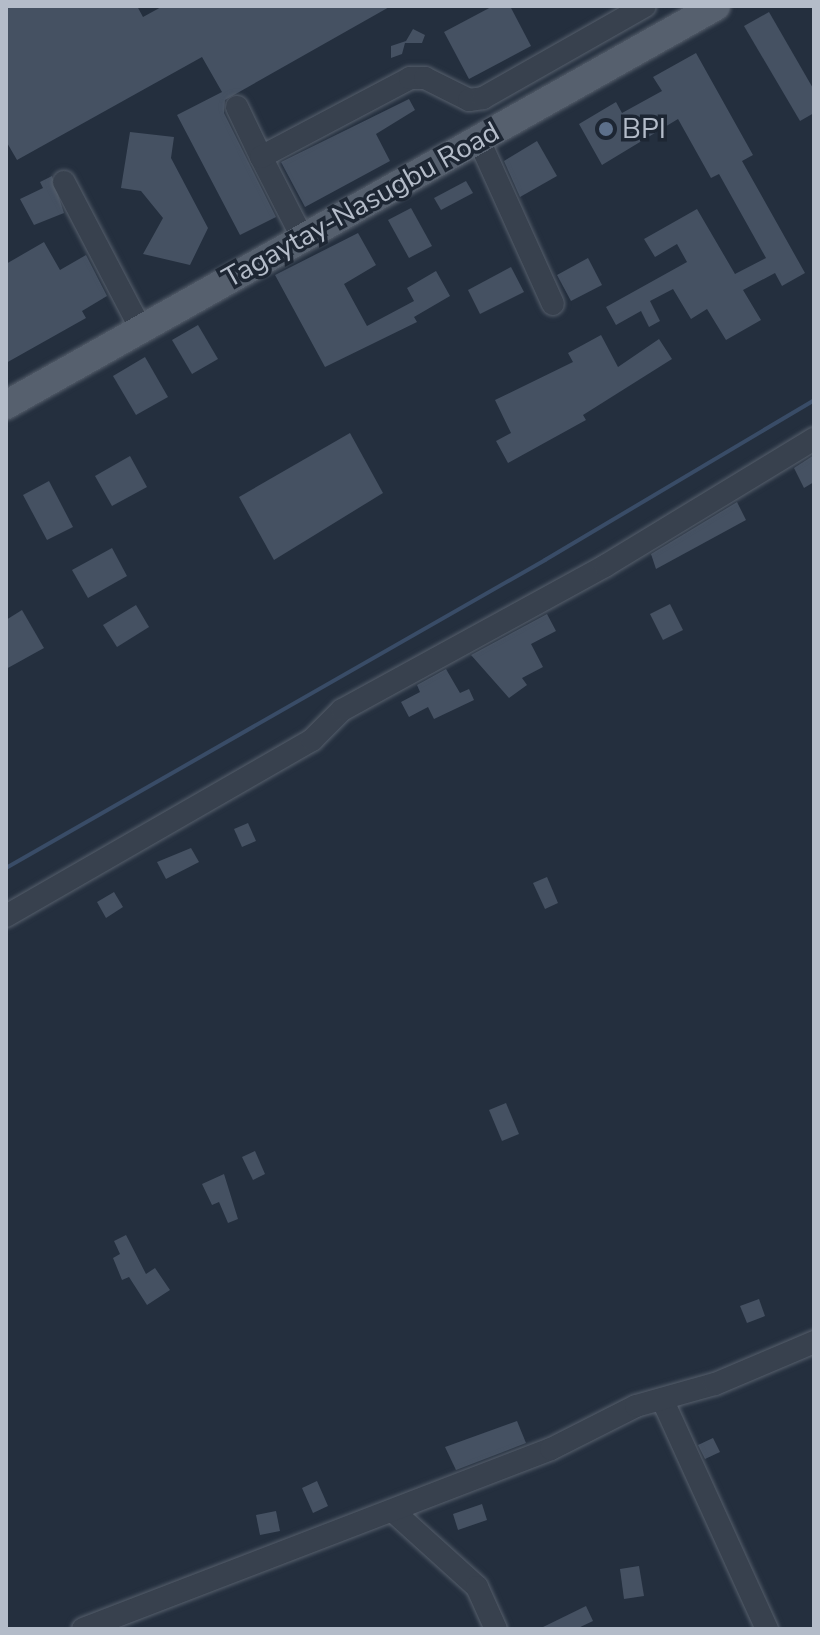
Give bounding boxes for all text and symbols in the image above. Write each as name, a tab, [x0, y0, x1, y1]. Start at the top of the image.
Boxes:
place label: BPI	[622, 112, 666, 146]
street label: Tagaytay-Nasugbu Road	[217, 115, 505, 295]
marker: BPI	[597, 120, 615, 138]

